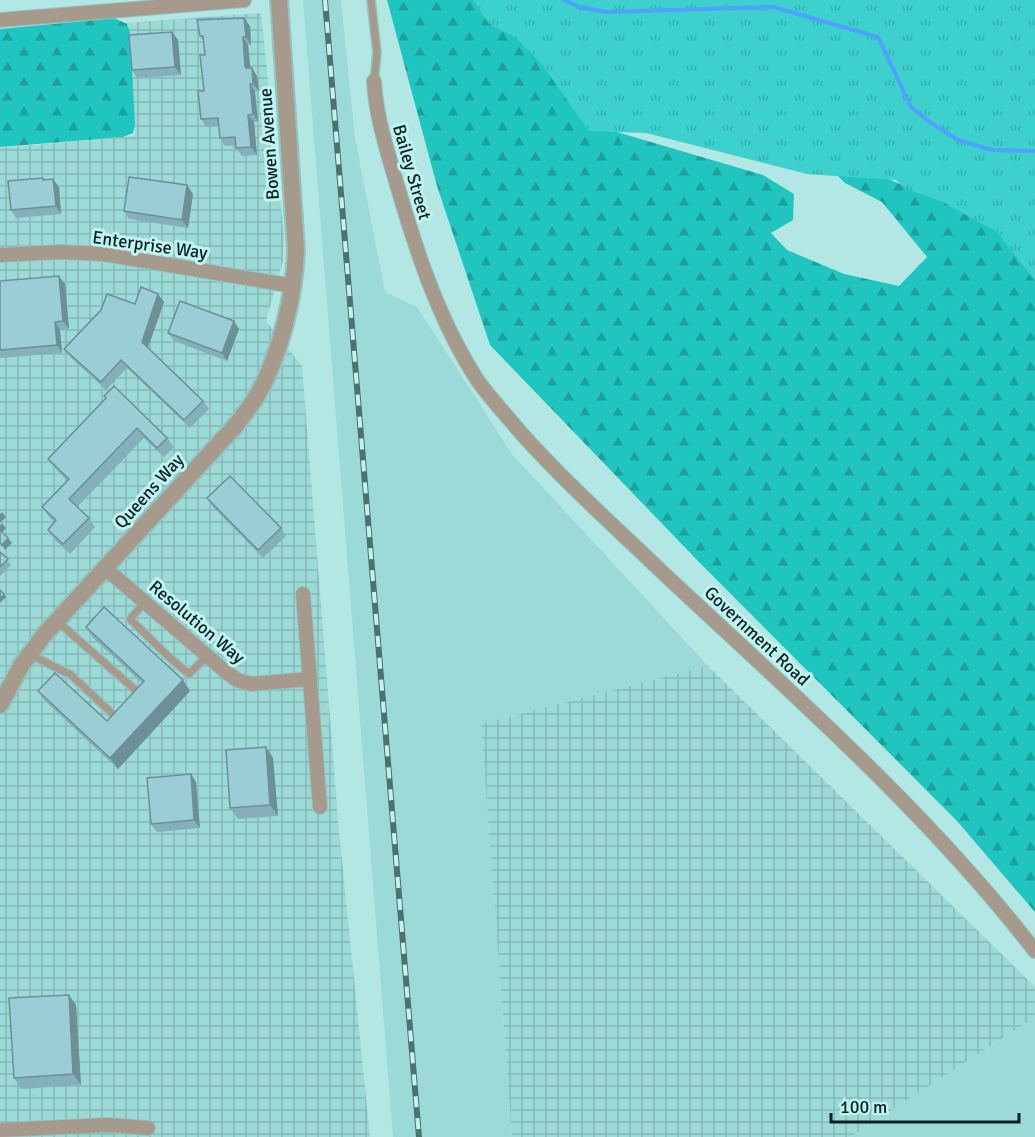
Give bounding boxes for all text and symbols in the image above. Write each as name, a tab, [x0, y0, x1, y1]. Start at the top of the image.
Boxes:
street label: Bowen Avenue	[254, 87, 284, 201]
street label: Bailey Street	[388, 122, 436, 222]
street label: Enterprise Way	[91, 226, 210, 264]
street label: Queens Way	[110, 449, 189, 533]
street label: Resolution Way	[145, 576, 250, 669]
street label: Government Road	[700, 582, 814, 690]
scale bar	[831, 1086, 1018, 1124]
text: 100 m	[840, 1096, 887, 1118]

